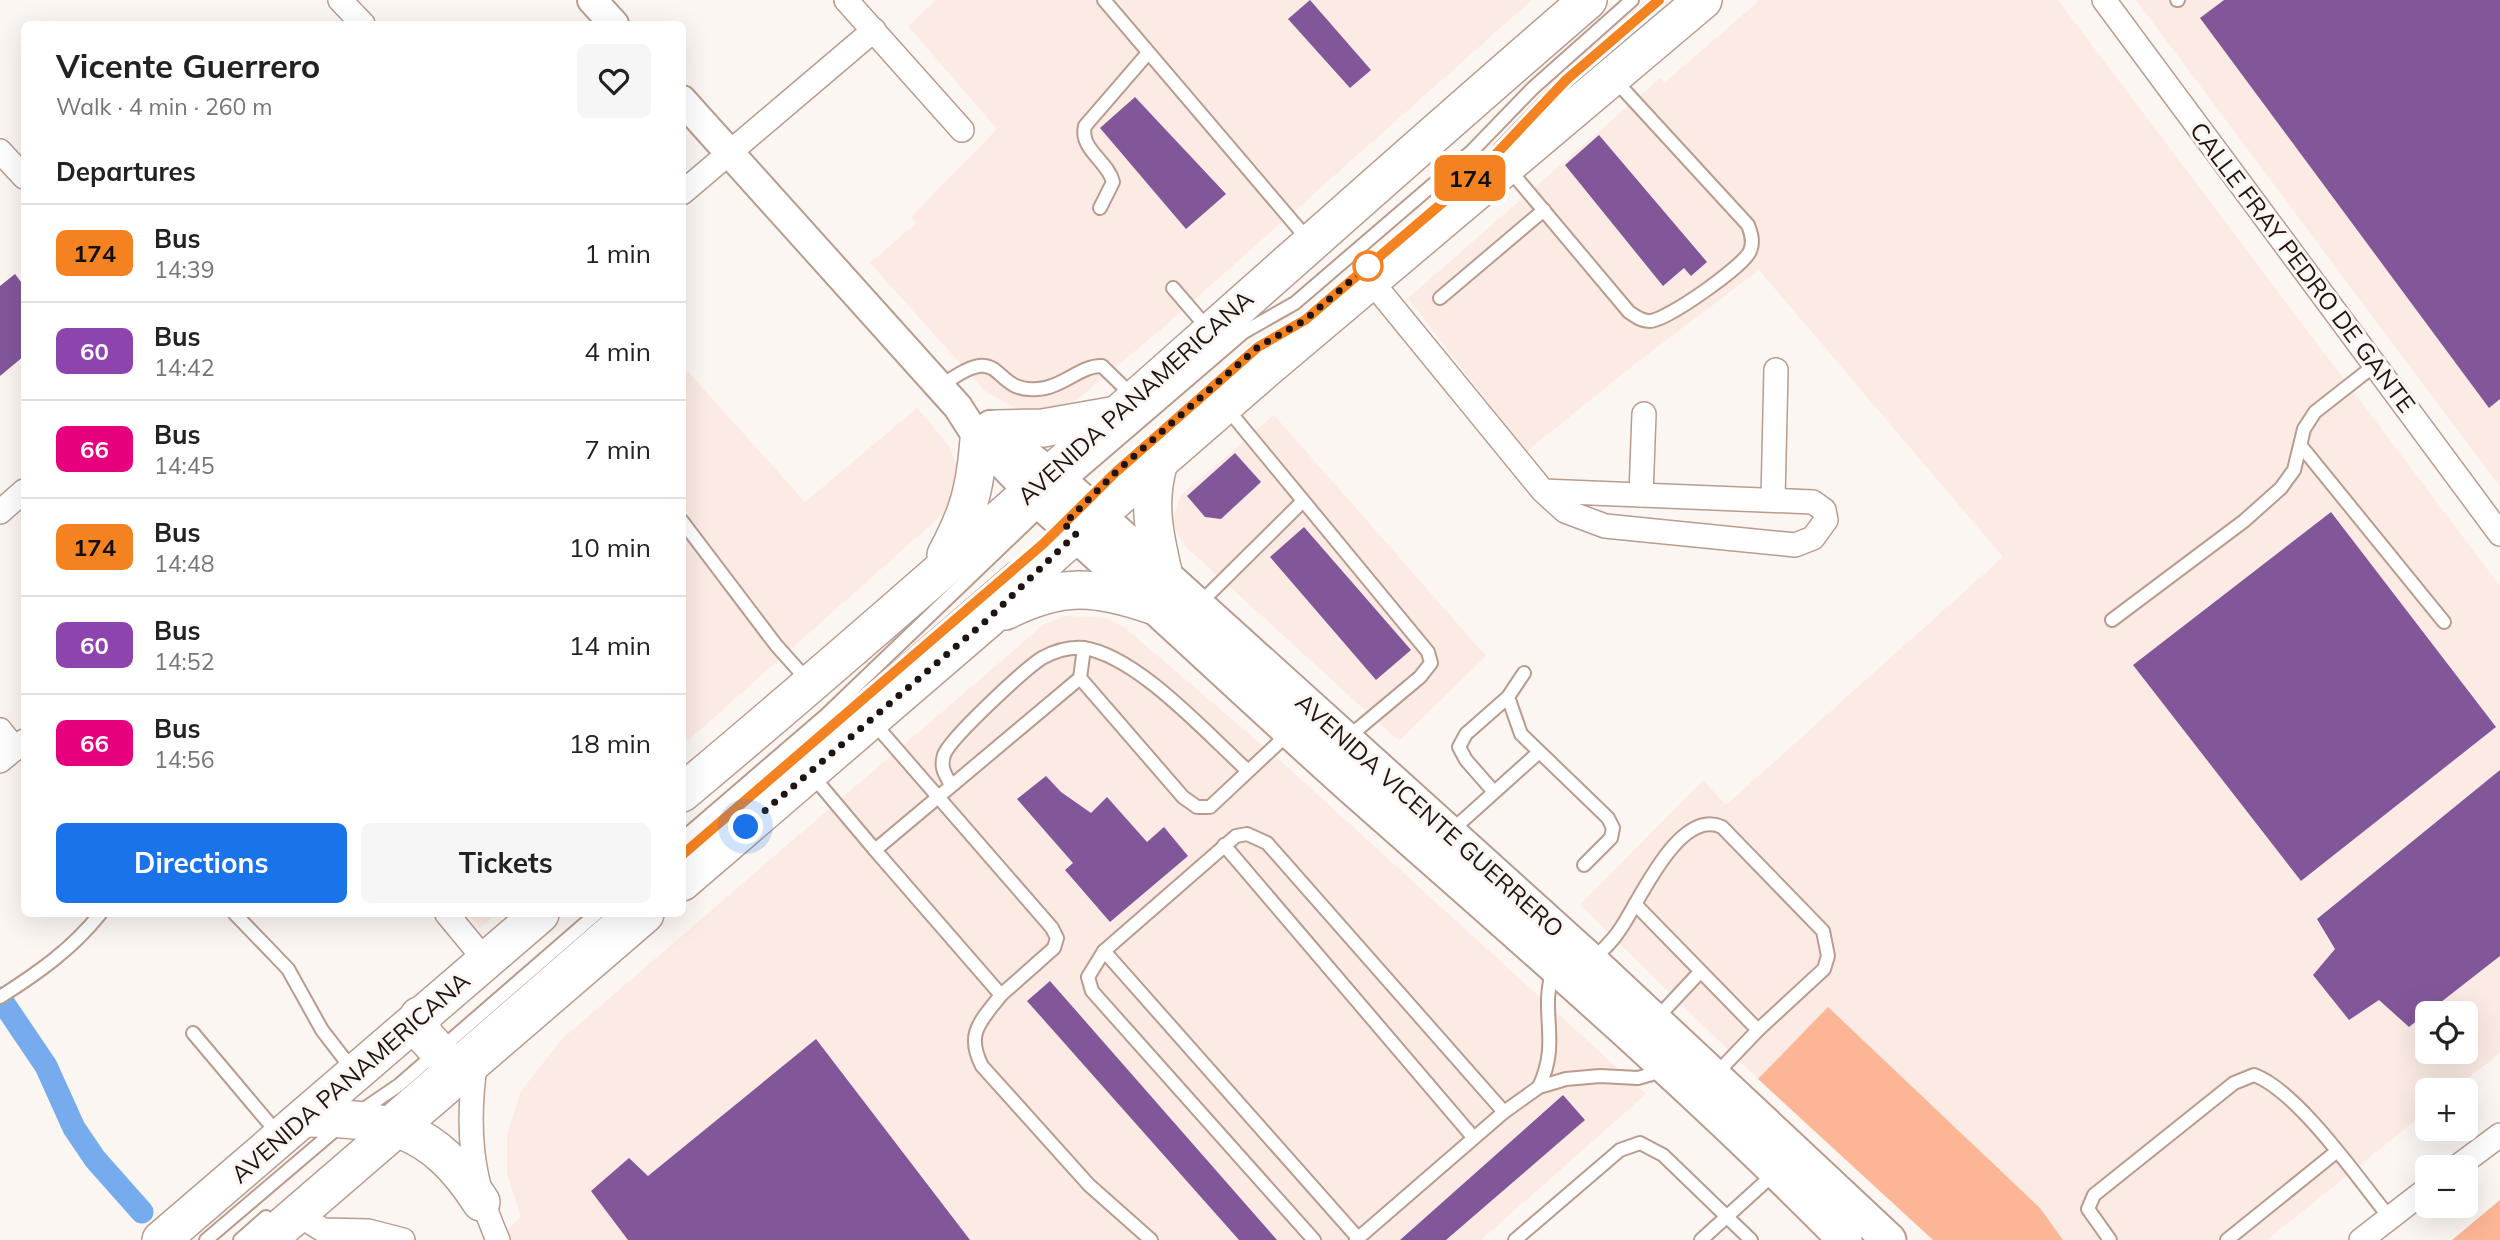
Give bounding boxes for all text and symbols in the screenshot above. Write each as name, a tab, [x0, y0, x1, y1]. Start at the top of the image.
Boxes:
button: heart	[577, 44, 651, 118]
text: Vicente Guerrero	[56, 45, 320, 86]
text: Walk · 4 min · 260 m	[56, 92, 273, 121]
street label: CALLE FRAY PEDRO DE GANTE	[2184, 116, 2422, 418]
text: Departures	[56, 155, 196, 188]
line badge: 174	[1430, 155, 1510, 201]
text: 174	[1448, 163, 1492, 193]
text: Bus	[154, 222, 200, 255]
text: 1 min	[584, 237, 651, 270]
text: 174	[73, 238, 116, 268]
unlabelled marker	[1353, 251, 1383, 281]
text: 14:39	[154, 255, 214, 284]
street label: AVENIDA PANAMERICANA	[1011, 283, 1259, 511]
text: Bus	[154, 320, 200, 353]
text: 4 min	[584, 335, 651, 368]
text: 60	[80, 336, 109, 366]
text: 14:42	[154, 353, 214, 382]
text: Bus	[154, 418, 200, 451]
text: 7 min	[584, 433, 651, 466]
text: 66	[80, 434, 109, 464]
text: 14:45	[154, 451, 214, 480]
text: Bus	[154, 516, 200, 549]
text: 10 min	[569, 531, 651, 564]
text: 174	[73, 532, 116, 562]
text: 14:48	[154, 549, 214, 578]
text: Bus	[154, 614, 200, 647]
text: 14 min	[569, 629, 651, 662]
text: 60	[80, 630, 109, 660]
text: 14:52	[154, 647, 214, 676]
street label: AVENIDA VICENTE GUERRERO	[1290, 687, 1570, 943]
text: Bus	[154, 712, 200, 745]
text: 18 min	[569, 727, 651, 760]
text: 66	[80, 728, 109, 758]
text: 14:56	[154, 745, 214, 774]
your location	[728, 809, 763, 844]
button: Directions	[56, 823, 347, 903]
button: Tickets	[361, 823, 651, 903]
street label: AVENIDA PANAMERICANA	[224, 965, 476, 1189]
map controls	[2415, 1001, 2478, 1218]
button: locate	[2415, 1001, 2478, 1064]
button: +	[2415, 1078, 2478, 1141]
button: −	[2415, 1155, 2478, 1218]

